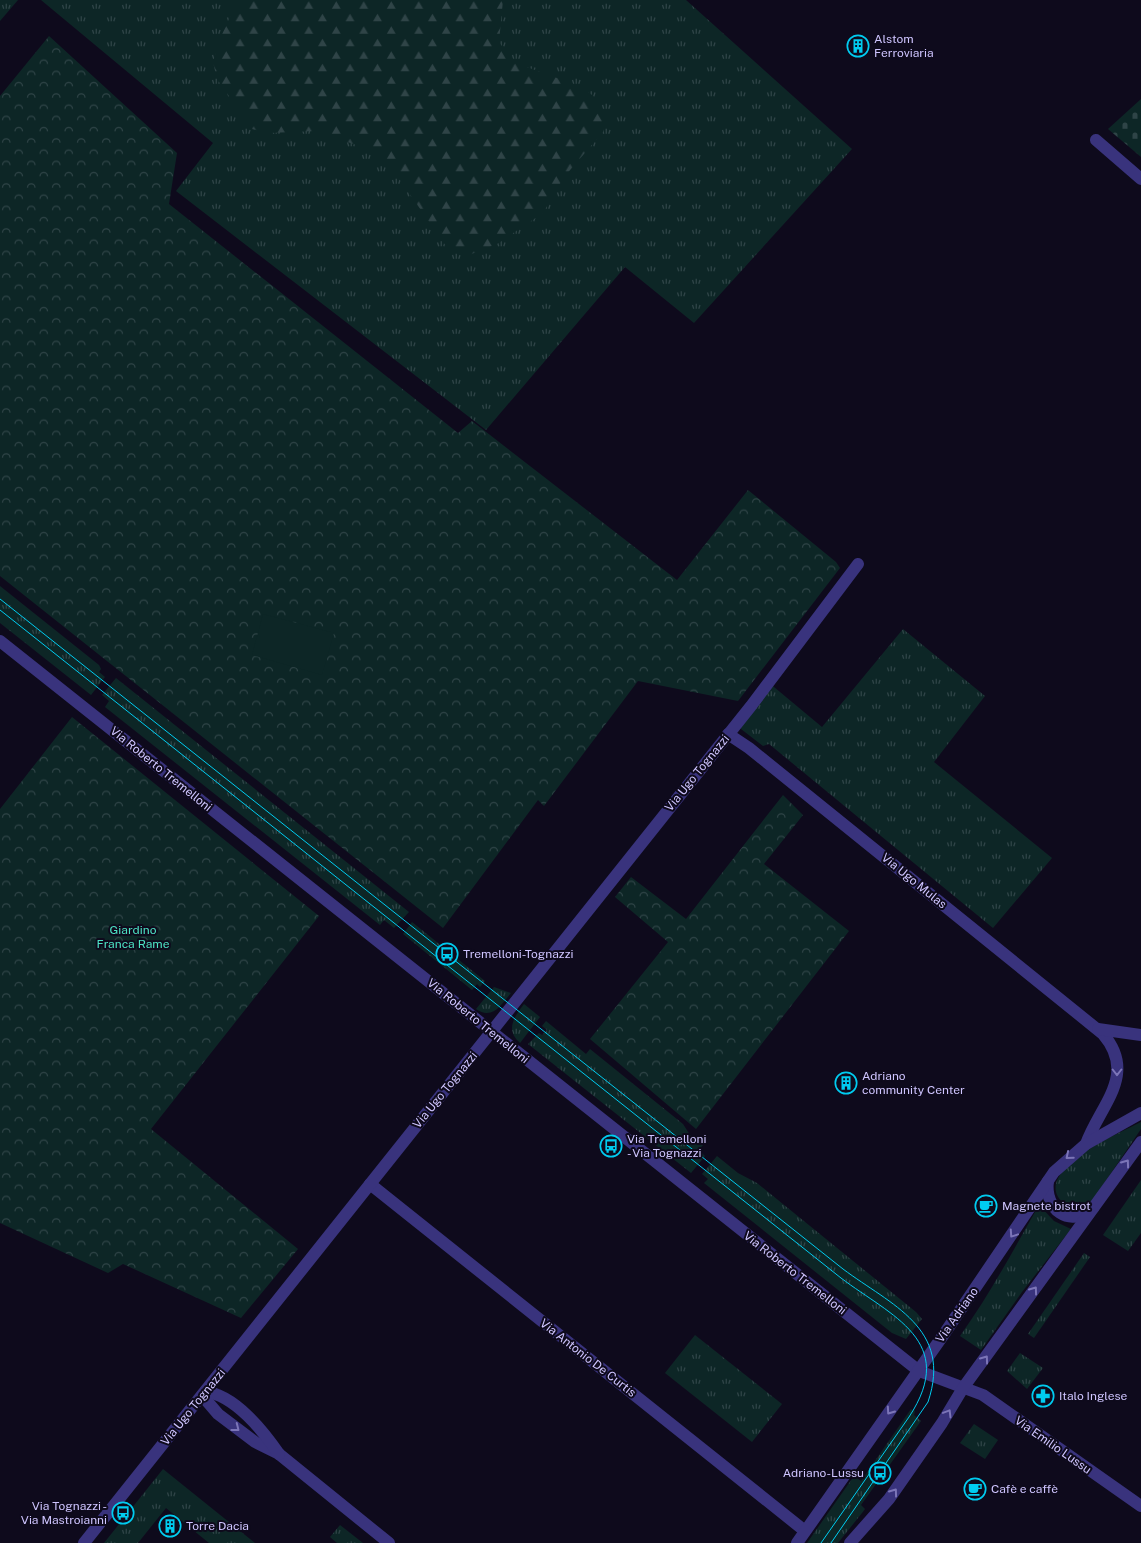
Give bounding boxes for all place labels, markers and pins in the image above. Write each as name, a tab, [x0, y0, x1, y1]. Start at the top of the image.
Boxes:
place label: Alstom Ferroviaria	[874, 32, 934, 60]
building icon: Alstom Ferroviaria	[846, 34, 870, 58]
bus stop icon: Tremelloni-Tognazzi	[435, 942, 459, 966]
place label: Tremelloni-Tognazzi	[463, 947, 573, 961]
place label: Adriano community Center	[862, 1069, 965, 1097]
building icon: Adriano community Center	[834, 1071, 858, 1095]
place label: Via Tremelloni - Via Tognazzi	[627, 1132, 706, 1160]
bus stop icon: Via Tremelloni - Via Tognazzi	[599, 1134, 623, 1158]
cafe icon: Magnete bistrot	[974, 1194, 998, 1218]
place label: Magnete bistrot	[1002, 1199, 1091, 1213]
pharmacy icon: Italo Inglese	[1031, 1384, 1055, 1408]
place label: Italo Inglese	[1059, 1389, 1128, 1403]
bus stop icon: Adriano-Lussu	[868, 1461, 892, 1485]
place label: Adriano-Lussu	[783, 1466, 864, 1480]
cafe icon: Cafè e caffè	[963, 1477, 987, 1501]
place label: Cafè e caffè	[991, 1482, 1058, 1496]
place label: Via Tognazzi - Via Mastroianni	[21, 1499, 107, 1527]
bus stop icon: Via Tognazzi - Via Mastroianni	[111, 1501, 135, 1525]
building icon: Torre Dacia	[158, 1514, 182, 1538]
place label: Torre Dacia	[186, 1519, 249, 1533]

